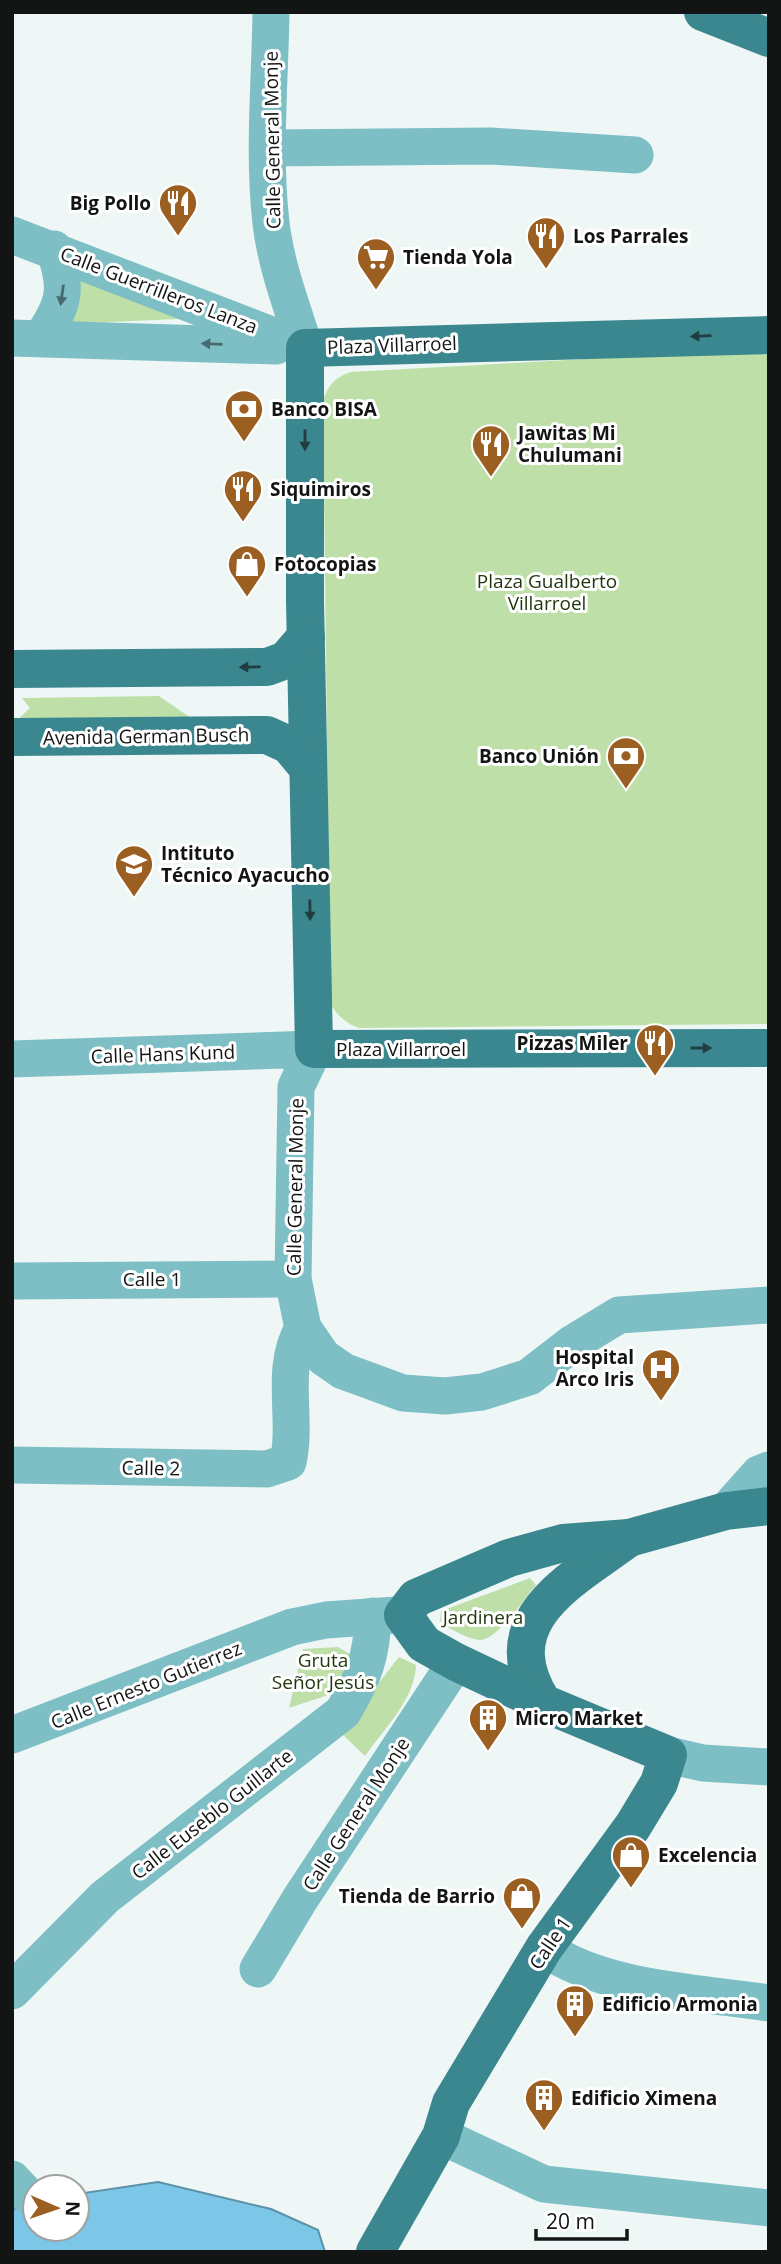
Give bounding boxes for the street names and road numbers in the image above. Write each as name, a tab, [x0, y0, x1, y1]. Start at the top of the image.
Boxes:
street label: Calle General Monje	[257, 51, 287, 229]
street label: Calle Guerrilleros Lanza	[57, 240, 261, 340]
street label: Plaza Villarroel	[327, 330, 457, 360]
street label: Avenida German Busch	[43, 721, 249, 751]
street label: Plaza Villarroel	[336, 1036, 466, 1062]
street label: Calle Hans Kund	[90, 1038, 236, 1070]
street label: Calle General Monje	[280, 1098, 310, 1276]
street label: Calle 1	[123, 1266, 181, 1292]
street label: Calle 2	[121, 1454, 181, 1482]
street label: Calle Ernesto Gutierrez	[47, 1635, 245, 1735]
street label: Calle General Monje	[297, 1732, 415, 1896]
street label: Calle Euseblo Guillarte	[126, 1743, 298, 1885]
street label: Calle 1	[523, 1911, 577, 1975]

